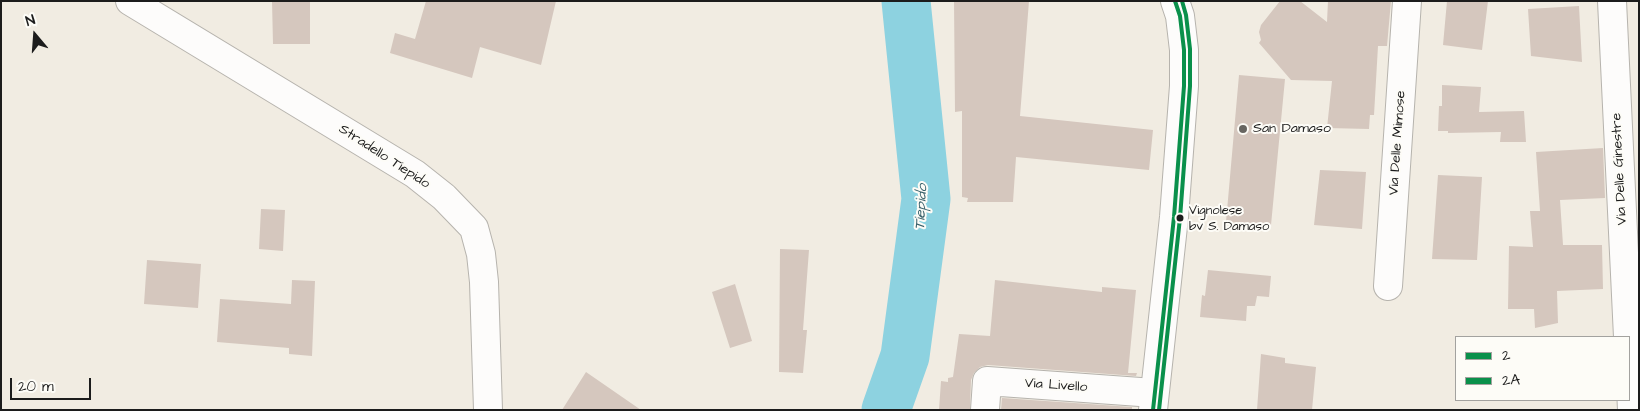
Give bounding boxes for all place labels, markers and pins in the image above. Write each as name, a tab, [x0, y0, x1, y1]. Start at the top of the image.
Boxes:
place label: San Damaso	[1253, 121, 1331, 137]
marker: San Damaso	[1237, 123, 1249, 135]
place label: Vignolese bv S. Damaso	[1189, 203, 1269, 234]
marker: Vignolese bv S. Damaso	[1175, 213, 1185, 223]

